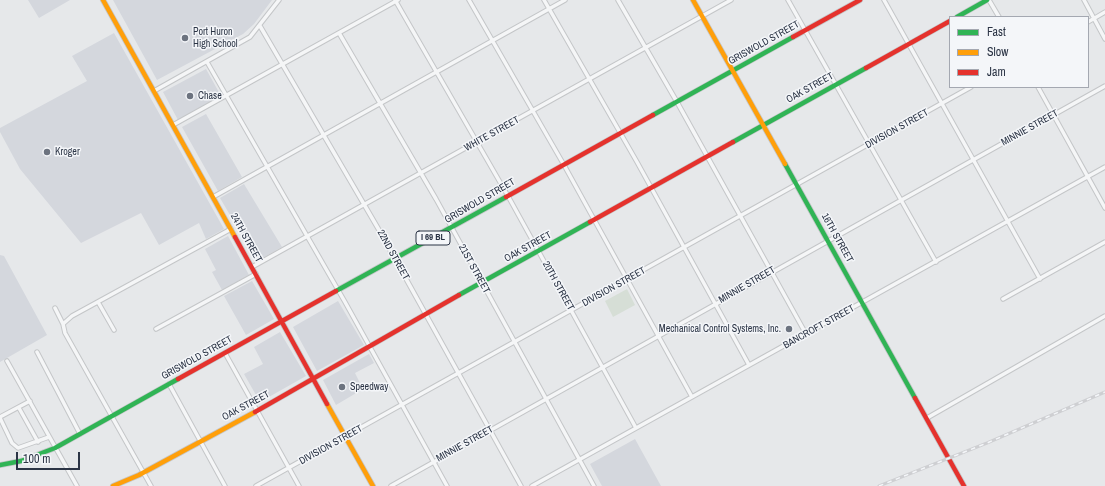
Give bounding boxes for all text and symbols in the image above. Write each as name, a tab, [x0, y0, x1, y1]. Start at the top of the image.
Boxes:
legend	[949, 16, 1089, 88]
street label: GRISWOLD STREET	[726, 19, 802, 67]
text: Fast	[987, 24, 1006, 40]
place label: Port Huron High School	[193, 26, 238, 50]
marker: Port Huron High School	[180, 33, 190, 43]
text: Slow	[987, 44, 1008, 60]
text: Jam	[987, 64, 1006, 80]
street label: OAK STREET	[784, 70, 836, 106]
place label: Chase	[198, 90, 222, 102]
marker: Chase	[185, 91, 195, 101]
street label: DIVISION STREET	[863, 107, 931, 151]
street label: MINNIE STREET	[999, 107, 1061, 149]
street label: WHITE STREET	[462, 114, 522, 154]
place label: Kroger	[55, 146, 80, 158]
marker: Kroger	[42, 147, 52, 157]
street label: GRISWOLD STREET	[443, 176, 517, 226]
street label: 24TH STREET	[227, 211, 265, 265]
street label: 16TH STREET	[818, 211, 856, 265]
street label: 22ND STREET	[374, 228, 412, 282]
street label: OAK STREET	[502, 229, 554, 265]
road number: I 69 BL	[416, 231, 450, 245]
street label: 21ST STREET	[456, 242, 492, 296]
street label: 20TH STREET	[539, 259, 577, 313]
street label: MINNIE STREET	[717, 264, 777, 306]
street label: DIVISION STREET	[580, 265, 648, 309]
street label: BANCROFT STREET	[781, 302, 857, 352]
place label: Mechanical Control Systems, Inc.	[659, 323, 781, 335]
marker: Mechanical Control Systems, Inc.	[784, 324, 794, 334]
street label: GRISWOLD STREET	[159, 334, 235, 382]
place label: Speedway	[350, 381, 388, 393]
marker: Speedway	[337, 382, 347, 392]
street label: OAK STREET	[220, 389, 272, 423]
street label: DIVISION STREET	[297, 423, 365, 467]
street label: MINNIE STREET	[434, 423, 496, 465]
scale bar	[18, 444, 82, 470]
text: 100 m	[23, 451, 50, 467]

